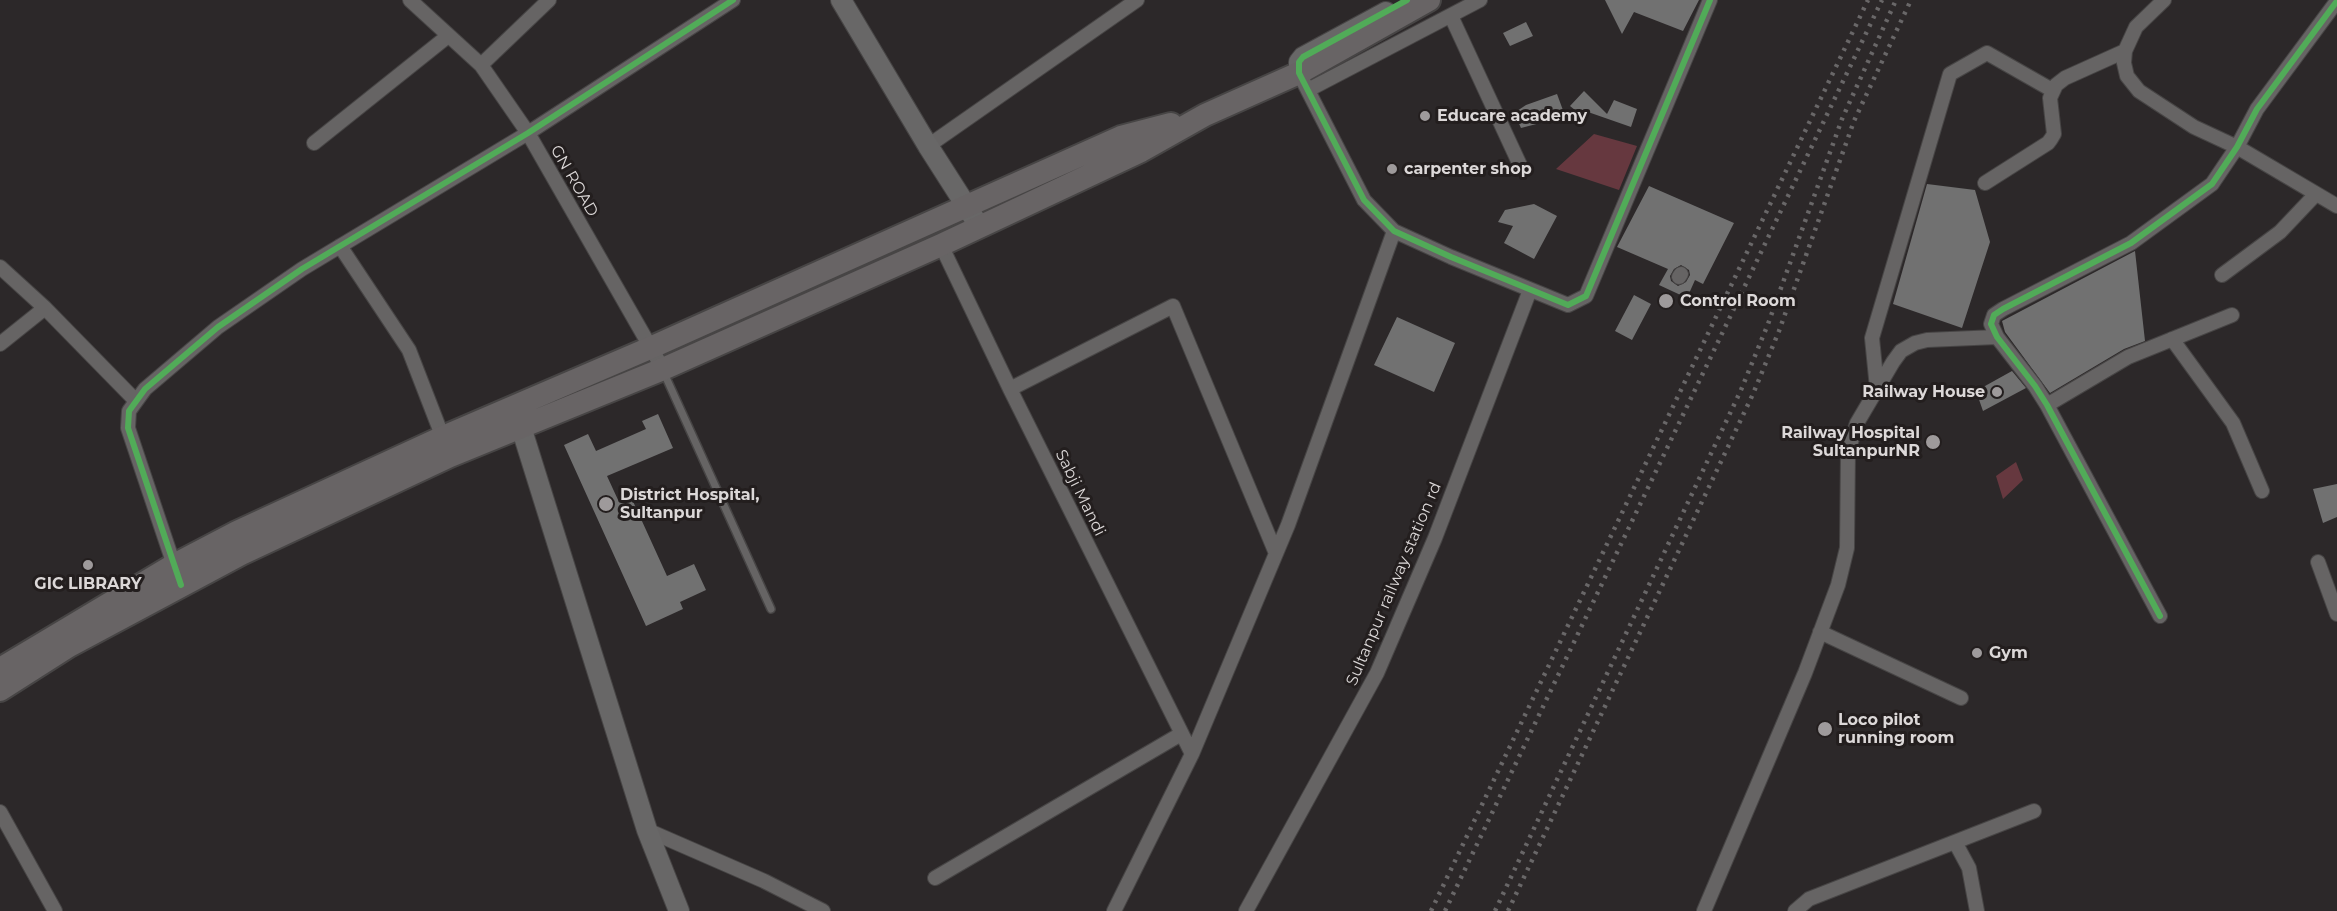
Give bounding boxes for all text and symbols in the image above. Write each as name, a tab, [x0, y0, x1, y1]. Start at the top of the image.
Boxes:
place label: Educare academy	[1437, 106, 1587, 126]
marker: Educare academy	[1418, 109, 1432, 123]
street label: GN ROAD	[546, 142, 602, 220]
place label: carpenter shop	[1404, 159, 1532, 179]
marker: carpenter shop	[1385, 162, 1399, 176]
place label: Control Room	[1680, 291, 1796, 311]
marker: Control Room	[1657, 292, 1675, 310]
place label: Railway House	[1862, 382, 1985, 402]
marker: Railway House	[1990, 385, 2004, 399]
place label: Railway Hospital SultanpurNR	[1781, 423, 1920, 461]
marker: Railway Hospital SultanpurNR	[1924, 433, 1942, 451]
street label: Sabji Mandi	[1051, 447, 1109, 539]
street label: Sultanpur railway station rd	[1342, 479, 1446, 689]
place label: District Hospital, Sultanpur	[620, 485, 760, 523]
marker: District Hospital, Sultanpur	[597, 495, 615, 513]
marker: GIC LIBRARY	[81, 558, 95, 572]
place label: GIC LIBRARY	[34, 574, 142, 594]
place label: Gym	[1989, 643, 2028, 663]
marker: Gym	[1970, 646, 1984, 660]
place label: Loco pilot running room	[1838, 710, 1954, 748]
marker: Loco pilot running room	[1816, 720, 1834, 738]

